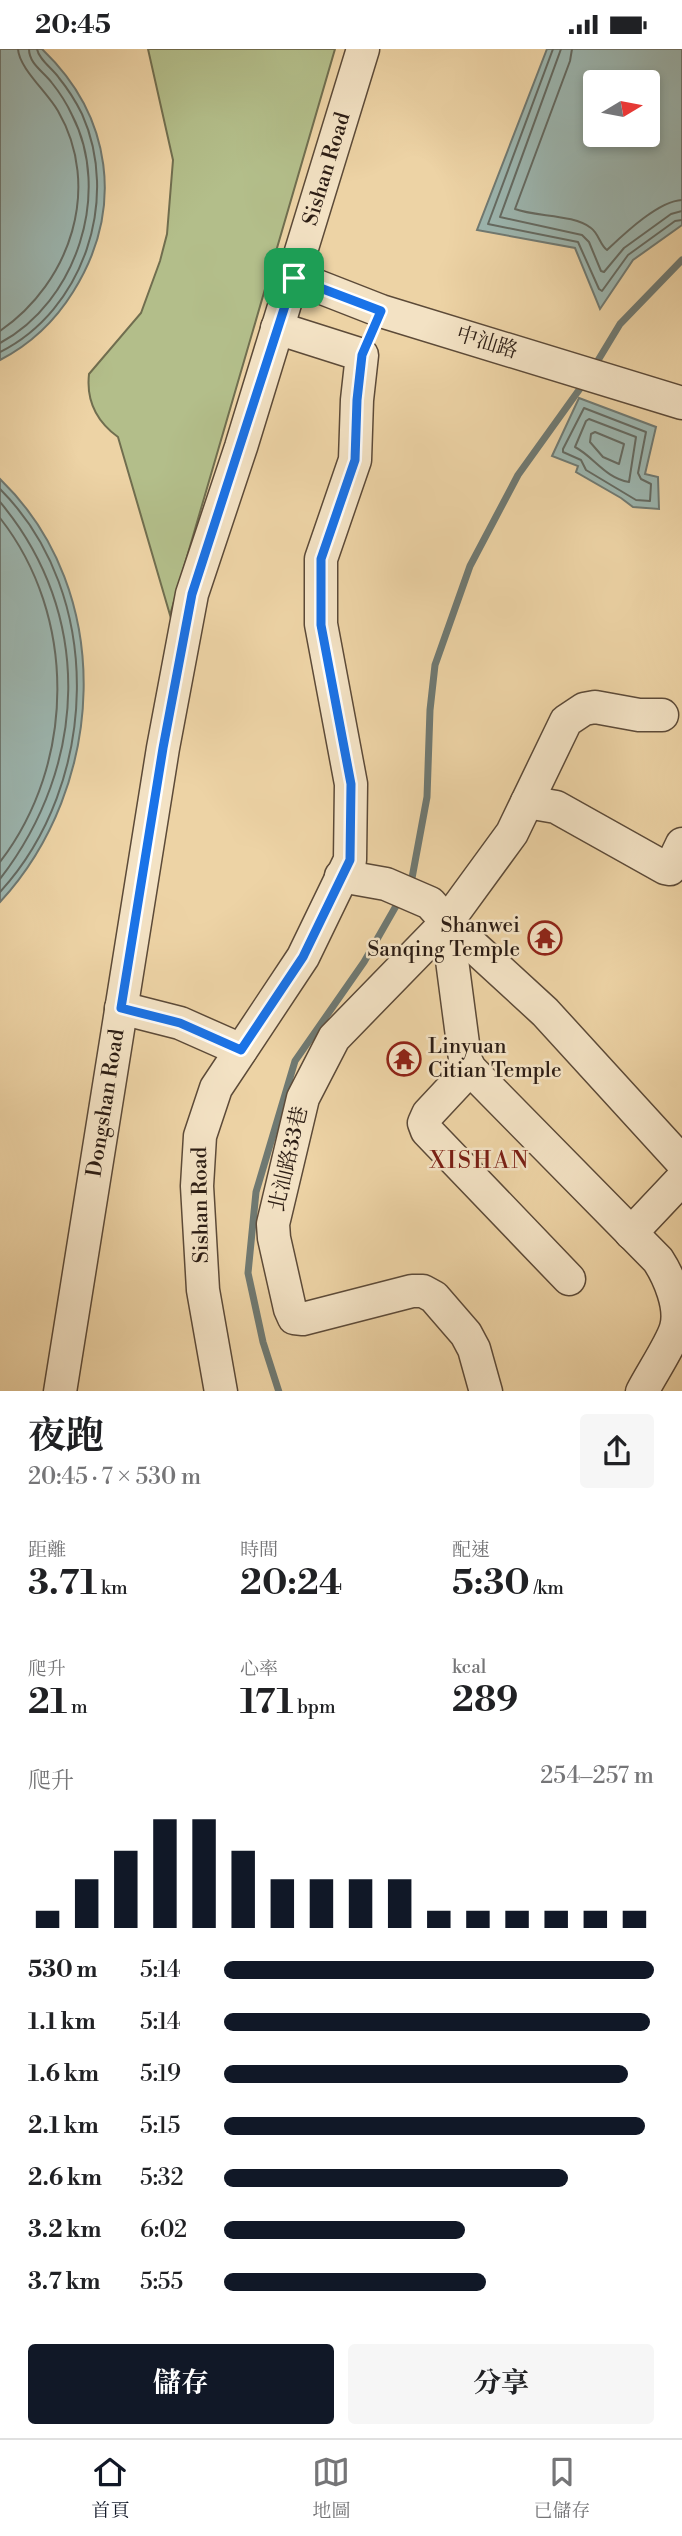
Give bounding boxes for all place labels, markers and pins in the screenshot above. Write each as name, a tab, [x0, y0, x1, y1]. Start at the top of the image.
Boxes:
pin	[264, 248, 324, 308]
place label: Shanwei Sanqing Temple	[367, 913, 520, 963]
temple icon: Shanwei Sanqing Temple	[526, 919, 564, 957]
place label: Linyuan Citian Temple	[428, 1034, 562, 1084]
temple icon: Linyuan Citian Temple	[385, 1040, 423, 1078]

